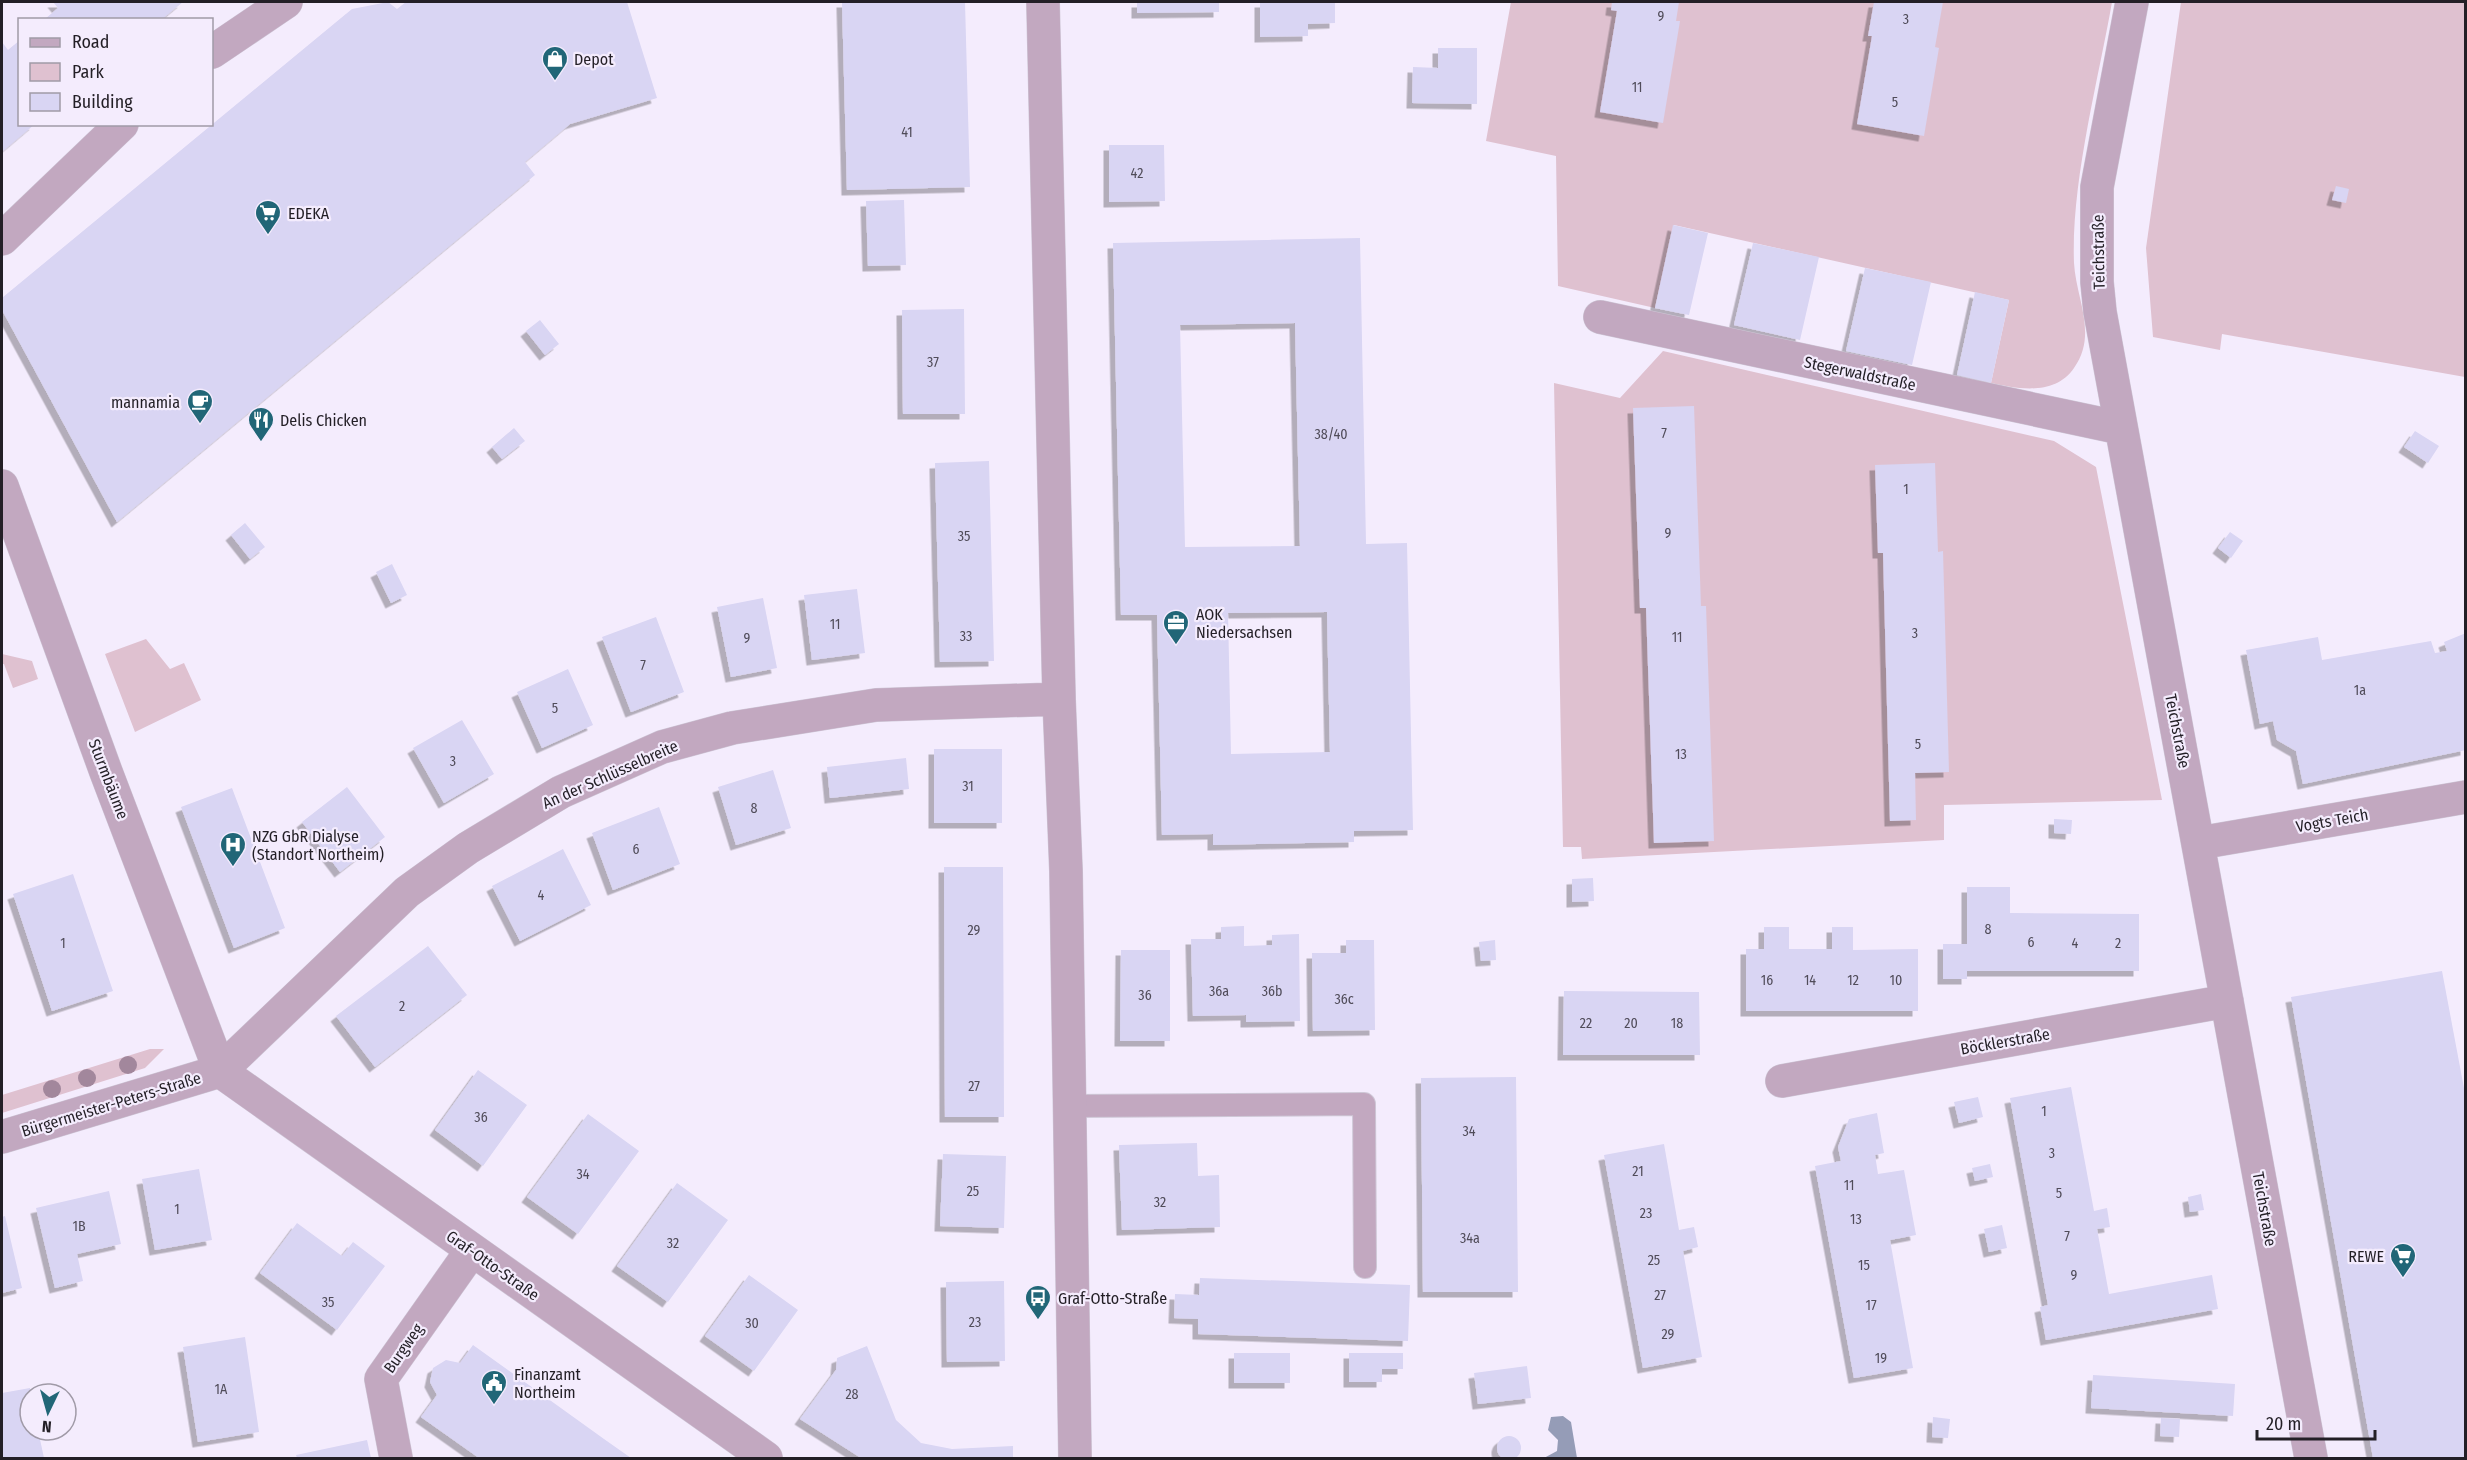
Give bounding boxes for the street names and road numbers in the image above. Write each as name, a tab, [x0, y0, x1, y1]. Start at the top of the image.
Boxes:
street label: Teichstraße	[2088, 214, 2109, 290]
street label: Stegerwaldstraße	[1802, 352, 1918, 395]
street label: Teichstraße	[2161, 692, 2194, 770]
street label: Sturmbäume	[85, 736, 133, 822]
street label: An der Schlüsselbreite	[539, 736, 681, 813]
street label: Vogts Teich	[2294, 805, 2370, 836]
street label: Böcklerstraße	[1959, 1024, 2051, 1059]
street label: Bürgermeister-Peters-Straße	[19, 1068, 203, 1141]
street label: Teichstraße	[2249, 1170, 2280, 1248]
street label: Graf-Otto-Straße	[443, 1226, 543, 1305]
street label: Burgweg	[380, 1320, 427, 1377]

